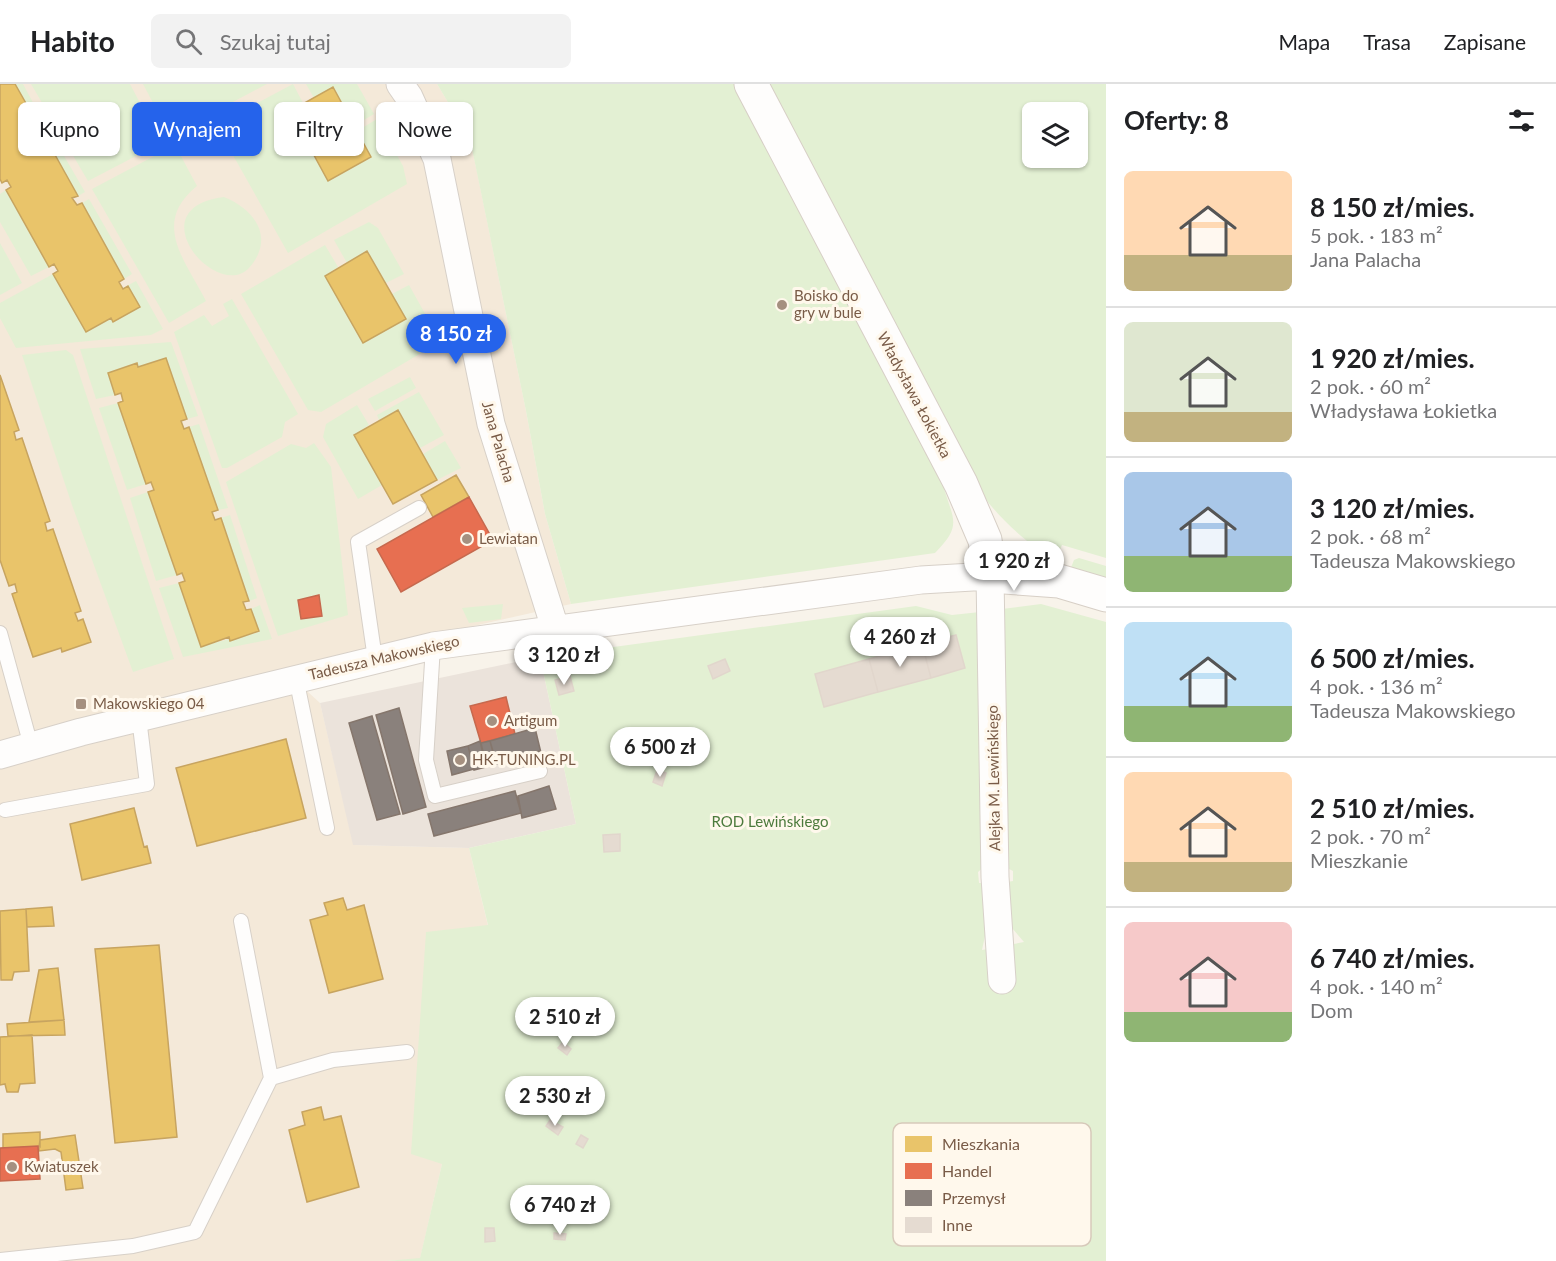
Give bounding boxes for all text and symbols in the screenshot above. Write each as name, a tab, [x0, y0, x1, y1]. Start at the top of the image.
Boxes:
search box	[151, 14, 571, 68]
text: Habito	[30, 24, 115, 58]
icon: search	[172, 25, 205, 58]
text: Szukaj tutaj	[220, 28, 331, 55]
text: Mapa	[1278, 29, 1330, 54]
text: Trasa	[1363, 29, 1411, 54]
text: Zapisane	[1444, 29, 1526, 54]
chip: Kupno	[18, 102, 120, 156]
chip: Wynajem	[132, 102, 262, 156]
chip: Filtry	[274, 102, 364, 156]
chip: Nowe	[376, 102, 473, 156]
map controls	[1022, 102, 1088, 168]
button: layers	[1022, 102, 1088, 168]
text: Oferty: 8	[1124, 104, 1229, 136]
icon: filters	[1505, 104, 1538, 137]
text: 8 150 zł/mies.	[1310, 191, 1475, 223]
icon: home	[1172, 195, 1244, 267]
text: 5 pok. · 183 m²	[1310, 223, 1443, 247]
text: Jana Palacha	[1310, 247, 1421, 271]
place label: Boisko do gry w bule	[794, 286, 862, 321]
marker: Boisko do gry w bule	[775, 298, 789, 312]
pin: 8 150 zł	[394, 314, 518, 365]
text: 8 150 zł	[420, 321, 492, 345]
street label: Władysława Łokietka	[874, 328, 956, 461]
text: 1 920 zł/mies.	[1310, 342, 1475, 374]
icon: home	[1172, 346, 1244, 418]
text: 2 pok. · 60 m²	[1310, 374, 1431, 398]
text: Władysława Łokietka	[1310, 398, 1497, 422]
street label: Jana Palacha	[479, 399, 519, 484]
text: 3 120 zł/mies.	[1310, 492, 1475, 524]
icon: home	[1172, 496, 1244, 568]
text: 2 pok. · 68 m²	[1310, 524, 1431, 548]
place label: Lewiatan	[479, 529, 538, 547]
marker: Lewiatan	[460, 532, 474, 546]
pin: 1 920 zł	[952, 541, 1076, 592]
text: 1 920 zł	[978, 548, 1050, 572]
text: Tadeusza Makowskiego	[1310, 548, 1516, 572]
pin: 4 260 zł	[838, 617, 962, 668]
text: 4 260 zł	[864, 624, 936, 648]
street label: Tadeusza Makowskiego	[307, 631, 461, 683]
pin: 3 120 zł	[502, 635, 626, 686]
text: 3 120 zł	[528, 642, 600, 666]
text: 6 500 zł/mies.	[1310, 642, 1475, 674]
icon: home	[1172, 646, 1244, 718]
text: 4 pok. · 136 m²	[1310, 674, 1443, 698]
place label: Makowskiego 04	[93, 694, 205, 712]
marker: Makowskiego 04	[74, 697, 88, 711]
text: Tadeusza Makowskiego	[1310, 698, 1516, 722]
street label: Alejka M. Lewińskiego	[983, 705, 1003, 851]
place label: Artigum	[504, 711, 557, 729]
marker: Artigum	[485, 714, 499, 728]
pin: 6 500 zł	[598, 727, 722, 778]
text: 6 500 zł	[624, 734, 696, 758]
place label: HK-TUNING.PL	[472, 750, 576, 768]
marker: HK-TUNING.PL	[453, 753, 467, 767]
text: 2 510 zł/mies.	[1310, 792, 1475, 824]
icon: home	[1172, 796, 1244, 868]
park label: ROD Lewińskiego	[711, 812, 829, 830]
text: 2 pok. · 70 m²	[1310, 824, 1431, 848]
text: Mieszkanie	[1310, 848, 1408, 872]
text: 6 740 zł/mies.	[1310, 942, 1475, 974]
icon: home	[1172, 946, 1244, 1018]
text: 4 pok. · 140 m²	[1310, 974, 1443, 998]
pin: 2 510 zł	[503, 997, 627, 1048]
text: Dom	[1310, 998, 1353, 1022]
text: 2 510 zł	[529, 1004, 601, 1028]
pin: 2 530 zł	[493, 1076, 617, 1127]
text: 2 530 zł	[519, 1083, 591, 1107]
legend	[893, 1123, 1091, 1246]
text: Mieszkania	[942, 1134, 1020, 1153]
place label: Kwiatuszek	[24, 1157, 99, 1175]
marker: Kwiatuszek	[5, 1160, 19, 1174]
text: Handel	[942, 1161, 992, 1180]
pin: 6 740 zł	[498, 1185, 622, 1236]
text: Przemysł	[942, 1188, 1006, 1207]
text: 6 740 zł	[524, 1192, 596, 1216]
text: Inne	[942, 1215, 973, 1234]

